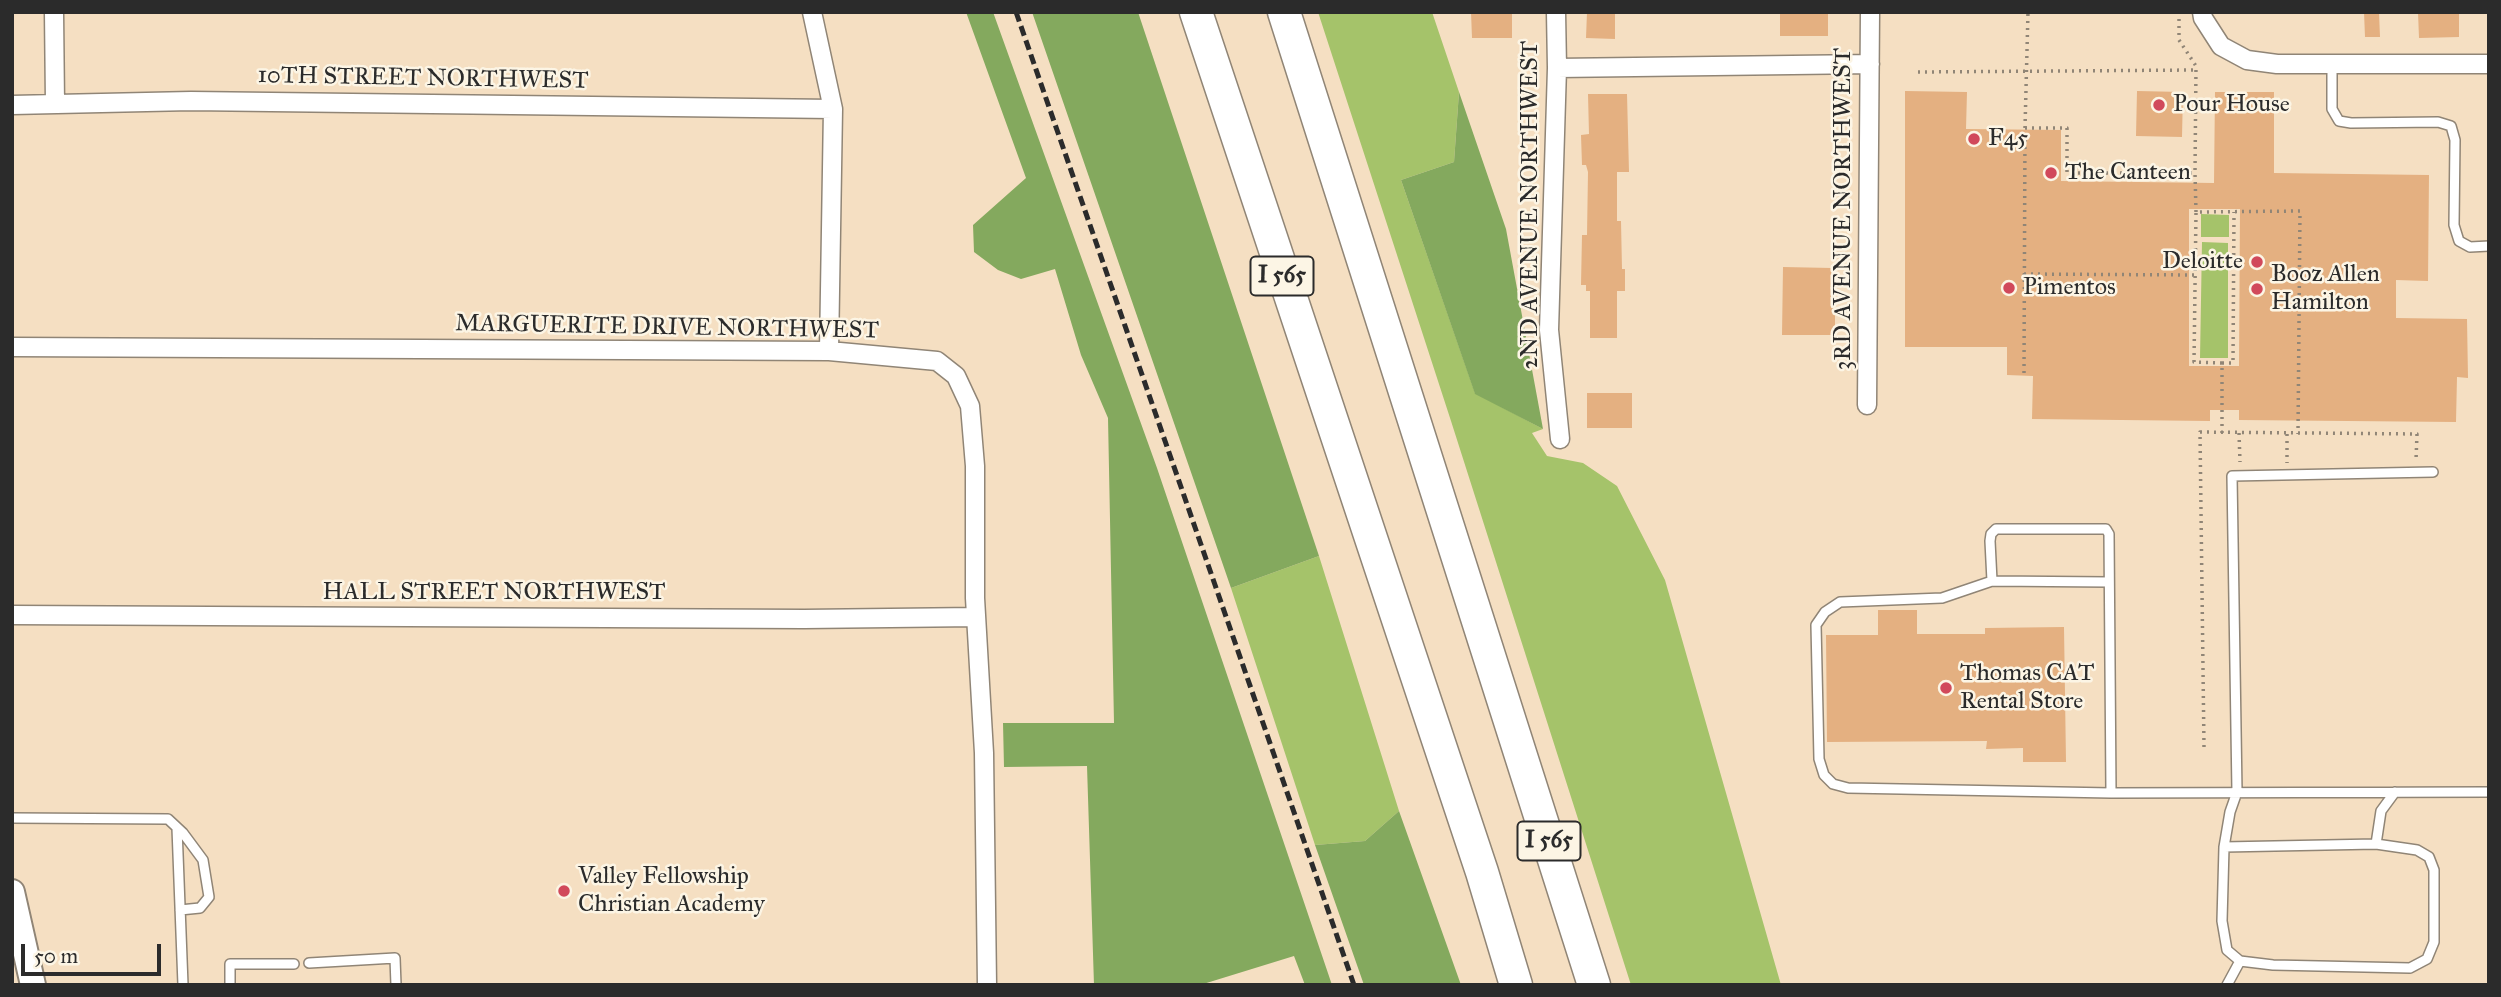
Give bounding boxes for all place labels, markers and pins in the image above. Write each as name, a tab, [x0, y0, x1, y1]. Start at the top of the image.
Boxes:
place label: Pour House	[2173, 91, 2290, 119]
marker: Pour House	[2151, 97, 2167, 113]
place label: F45	[1988, 125, 2028, 153]
marker: F45	[1966, 131, 1982, 147]
place label: The Canteen	[2065, 159, 2191, 187]
marker: The Canteen	[2043, 165, 2059, 181]
place label: Deloitte	[2162, 248, 2243, 276]
marker: Deloitte	[2249, 254, 2265, 270]
place label: Booz Allen Hamilton	[2271, 261, 2380, 317]
place label: Pimentos	[2023, 274, 2116, 302]
marker: Pimentos	[2001, 280, 2017, 296]
marker: Booz Allen Hamilton	[2249, 281, 2265, 297]
place label: Thomas CAT Rental Store	[1960, 660, 2094, 716]
marker: Thomas CAT Rental Store	[1938, 680, 1954, 696]
place label: Valley Fellowship Christian Academy	[578, 863, 765, 919]
marker: Valley Fellowship Christian Academy	[556, 883, 572, 899]

